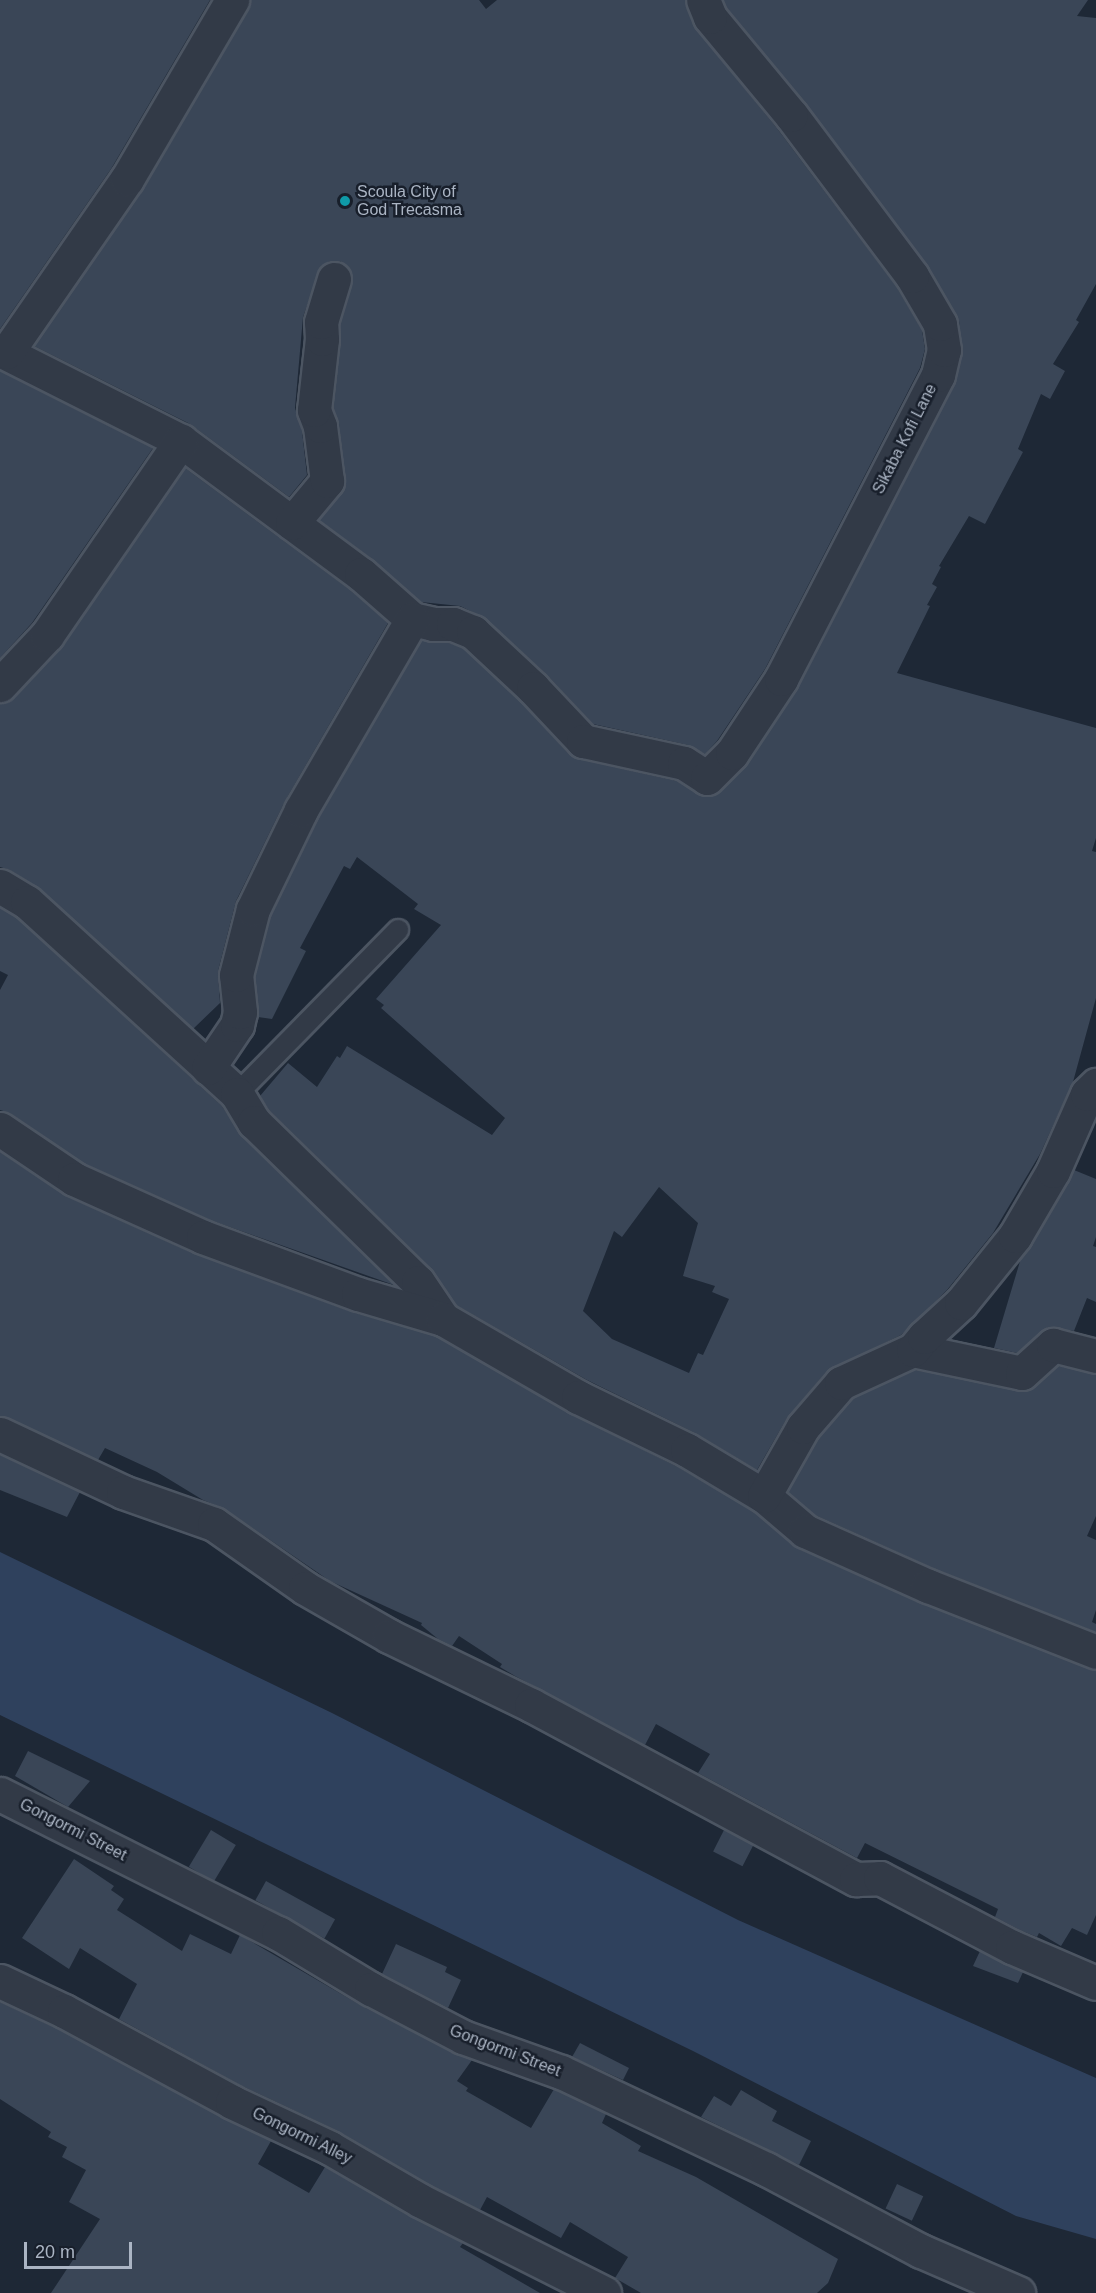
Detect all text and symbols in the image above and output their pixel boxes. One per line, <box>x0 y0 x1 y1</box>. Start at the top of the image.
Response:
place label: Scoula City of God Trecasma <box>357 182 462 220</box>
marker: Scoula City of God Trecasma <box>338 194 352 208</box>
street label: Sikaba Kofi Lane <box>869 381 941 497</box>
street label: Gongormi Street <box>16 1795 130 1865</box>
street label: Gongormi Street <box>447 2021 563 2081</box>
street label: Gongormi Alley <box>249 2103 355 2169</box>
scale bar <box>27 2230 135 2268</box>
text: 20 m <box>35 2242 75 2262</box>

